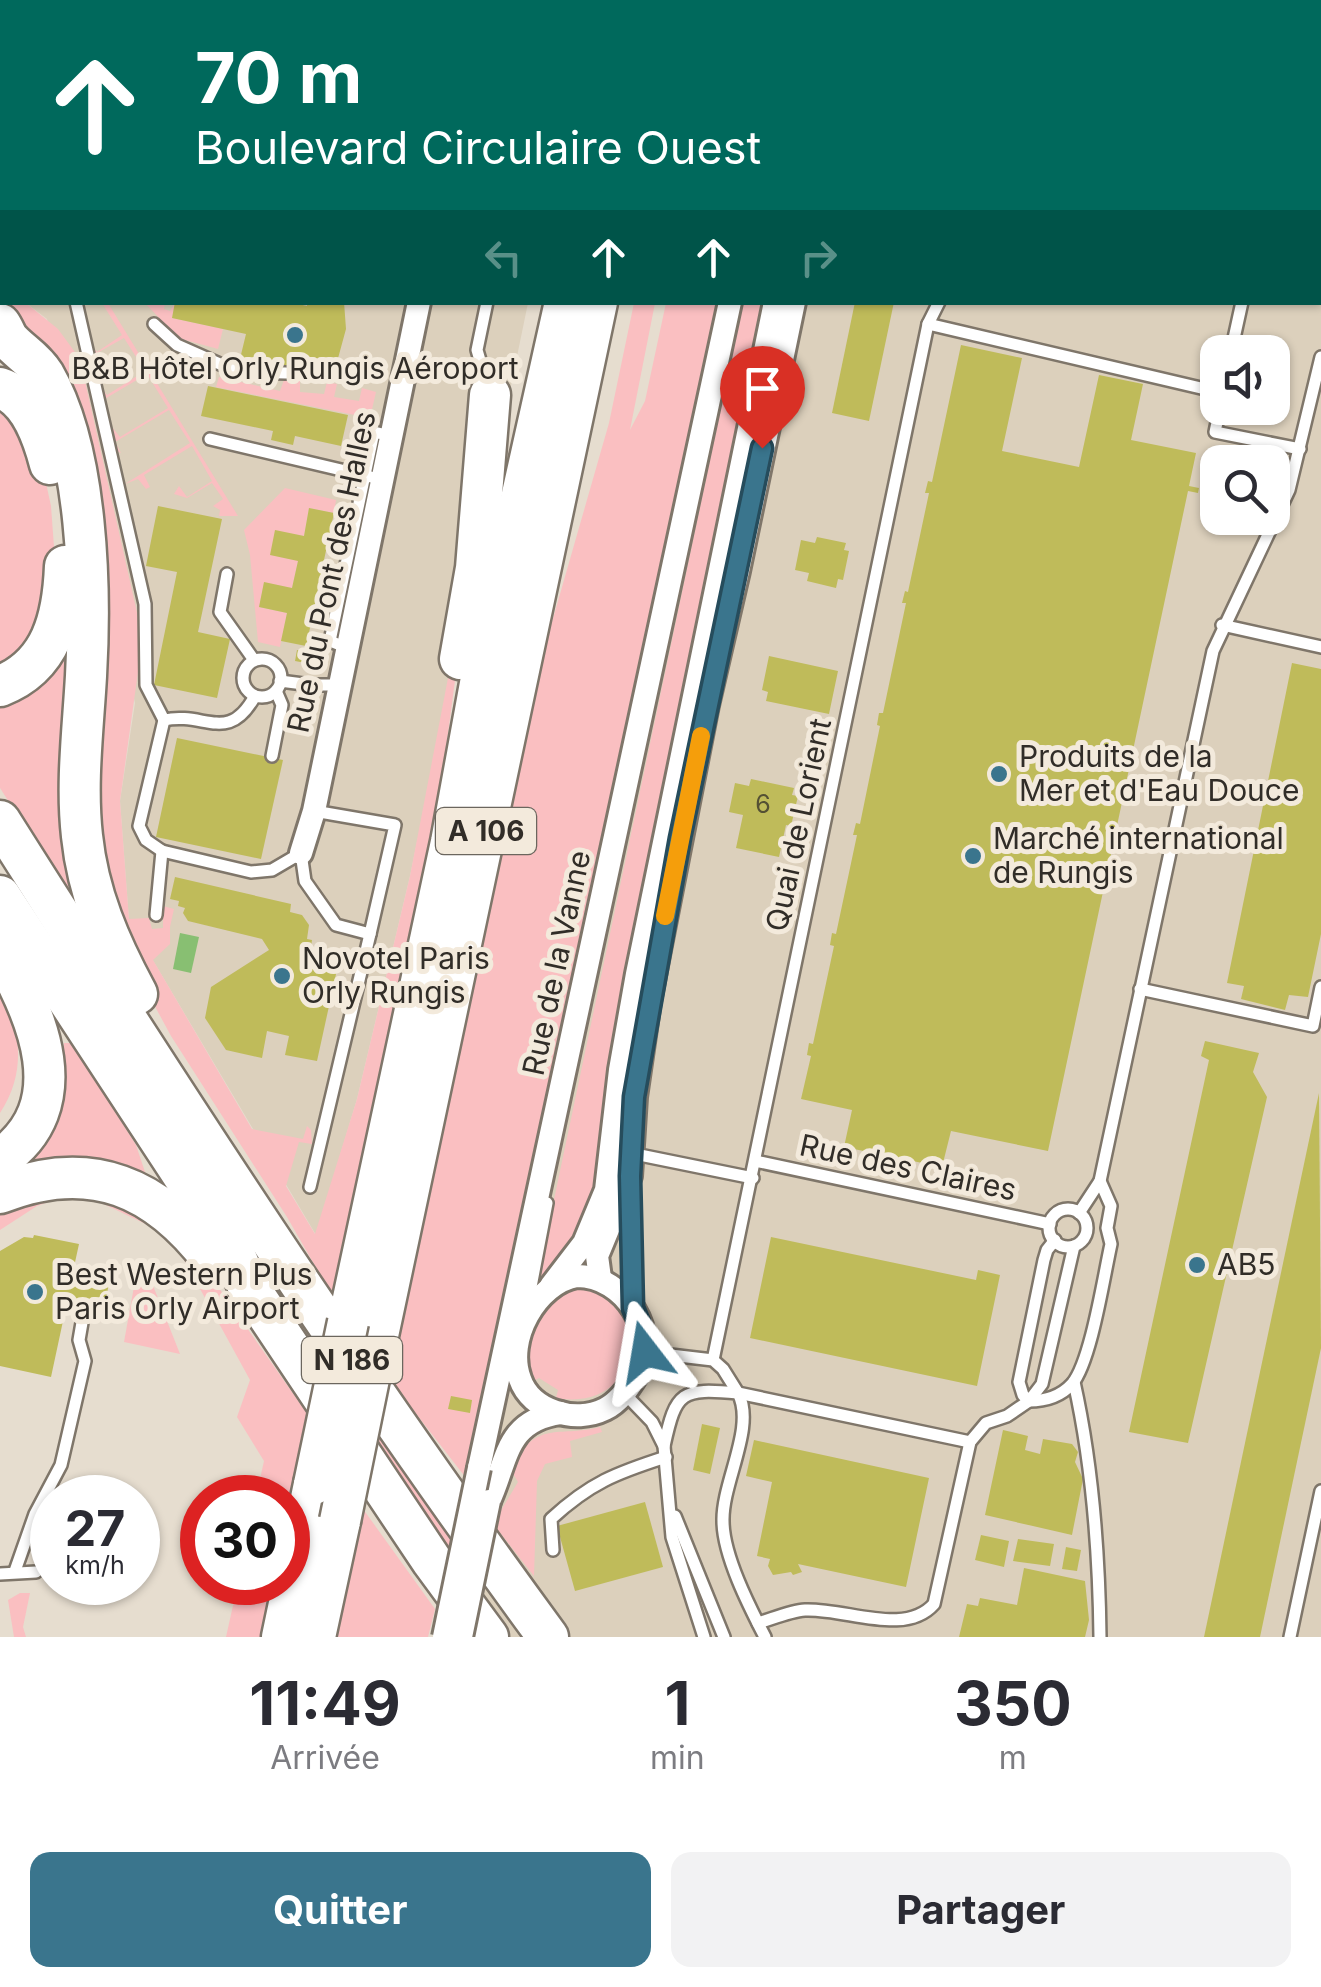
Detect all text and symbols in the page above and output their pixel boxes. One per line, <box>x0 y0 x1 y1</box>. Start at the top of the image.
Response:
text: 70 m <box>195 35 362 120</box>
icon: ahead <box>30 40 160 170</box>
text: Boulevard Circulaire Ouest <box>195 120 761 175</box>
icon: left <box>476 230 531 285</box>
icon: ahead <box>581 230 636 285</box>
icon: ahead <box>686 230 741 285</box>
icon: right <box>791 230 846 285</box>
marker: B&B Hôtel Orly Rungis Aéroport <box>284 324 306 346</box>
map controls <box>1200 335 1290 535</box>
button: sound <box>1200 335 1290 425</box>
pin <box>720 346 805 449</box>
place label: B&B Hôtel Orly Rungis Aéroport <box>71 350 519 386</box>
icon: arrive <box>735 361 790 416</box>
street label: Rue du Pont des Halles <box>279 408 383 736</box>
button: search <box>1200 445 1290 535</box>
street label: Quai de Lorient <box>758 715 838 934</box>
place label: Produits de la Mer et d'Eau Douce <box>1019 738 1300 808</box>
marker: Produits de la Mer et d'Eau Douce <box>988 763 1010 785</box>
house number: 6 <box>755 789 771 819</box>
road number: A 106 <box>436 808 536 854</box>
place label: Marché international de Rungis <box>993 820 1284 890</box>
marker: Marché international de Rungis <box>962 845 984 867</box>
street label: Rue de la Vanne <box>515 847 597 1078</box>
place label: Novotel Paris Orly Rungis <box>302 940 490 1010</box>
marker: Novotel Paris Orly Rungis <box>271 965 293 987</box>
street label: Rue des Claires <box>797 1126 1020 1208</box>
place label: AB5 <box>1217 1246 1276 1282</box>
marker: AB5 <box>1186 1254 1208 1276</box>
place label: Best Western Plus Paris Orly Airport <box>55 1256 313 1326</box>
marker: Best Western Plus Paris Orly Airport <box>24 1281 46 1303</box>
position arrow <box>593 1300 697 1404</box>
road number: N 186 <box>302 1337 402 1383</box>
speed limit sign: 30 <box>180 1475 310 1605</box>
text: 27 <box>65 1498 125 1558</box>
text: km/h <box>65 1550 125 1580</box>
text: 11:49 <box>249 1667 401 1739</box>
text: 1 <box>664 1667 690 1739</box>
text: 350 <box>954 1667 1072 1739</box>
text: Arrivée <box>270 1738 380 1777</box>
text: min <box>650 1738 705 1777</box>
text: m <box>999 1738 1027 1777</box>
button: Quitter <box>30 1852 651 1967</box>
button: Partager <box>671 1852 1291 1967</box>

